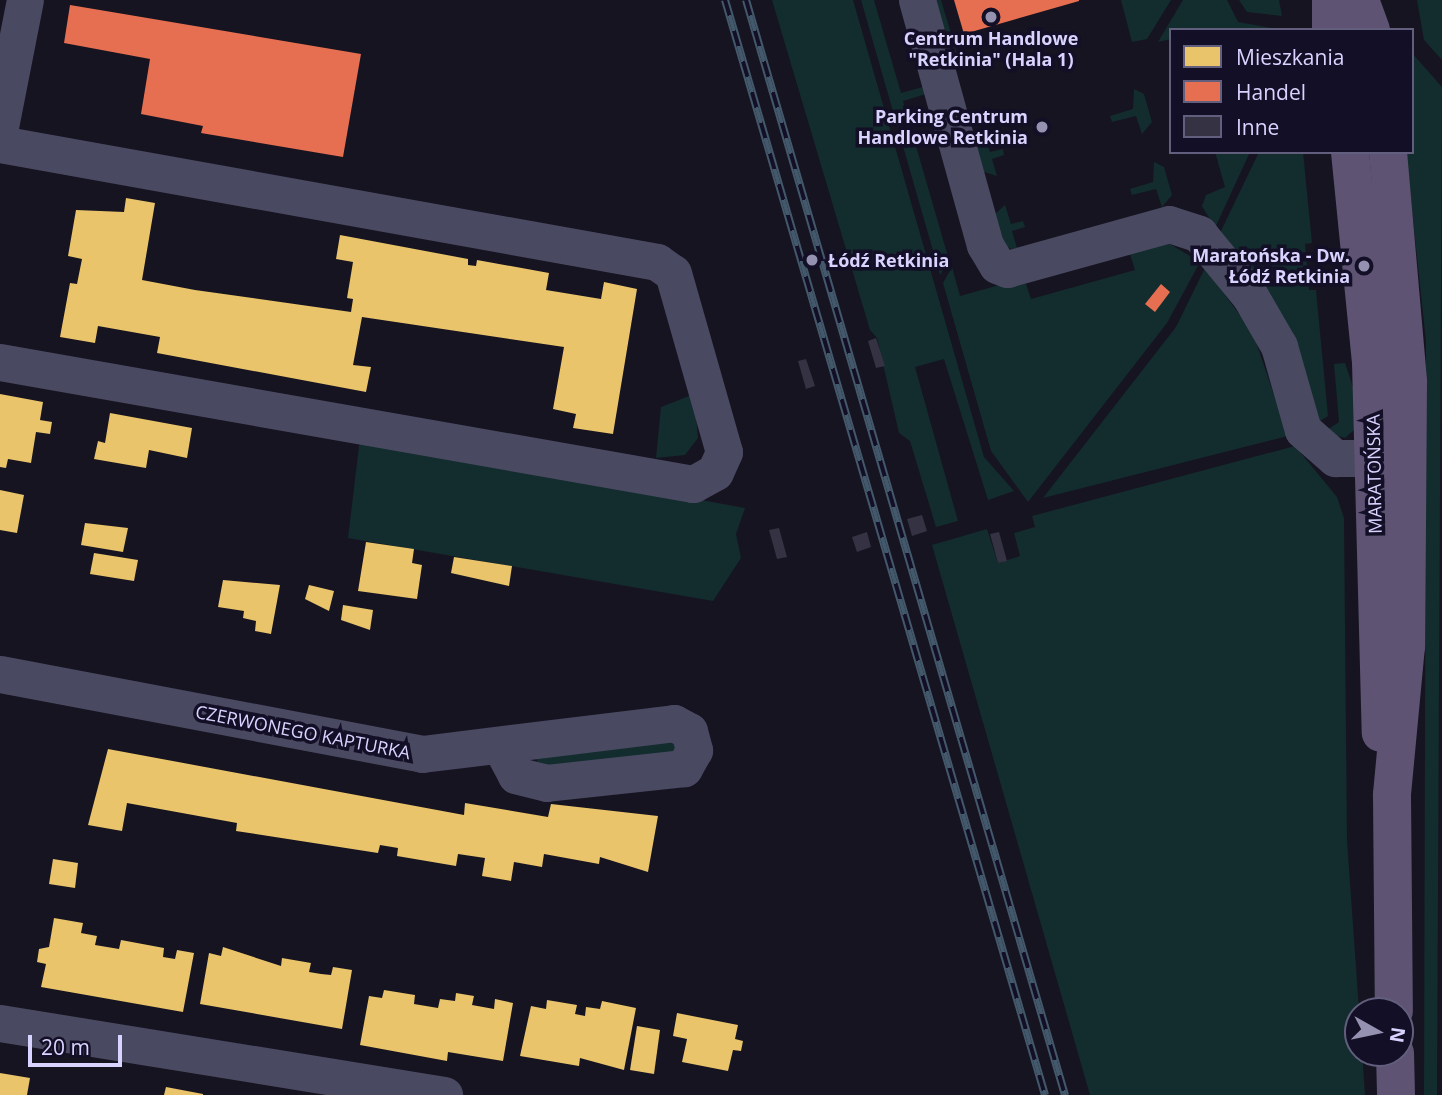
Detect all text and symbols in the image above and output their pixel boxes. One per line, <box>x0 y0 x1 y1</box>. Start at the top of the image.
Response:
marker: Centrum Handlowe "Retkinia" (Hala 1) <box>983 9 999 25</box>
place label: Centrum Handlowe "Retkinia" (Hala 1) <box>904 28 1078 70</box>
legend <box>1169 28 1414 154</box>
text: Mieszkania <box>1236 43 1344 71</box>
text: Handel <box>1236 78 1306 106</box>
place label: Parking Centrum Handlowe Retkinia <box>858 106 1028 148</box>
text: Inne <box>1236 113 1279 141</box>
marker: Parking Centrum Handlowe Retkinia <box>1034 119 1050 135</box>
place label: Maratońska - Dw. Łódź Retkinia <box>1192 245 1350 288</box>
place label: Łódź Retkinia <box>828 249 949 271</box>
marker: Łódź Retkinia <box>802 250 822 270</box>
marker: Maratońska - Dw. Łódź Retkinia <box>1356 258 1372 274</box>
street label: MARATOŃSKA <box>1362 414 1386 534</box>
street label: CZERWONEGO KAPTURKA <box>194 701 412 763</box>
north arrow <box>1344 997 1414 1067</box>
scale bar <box>32 1021 126 1066</box>
text: N <box>1384 1025 1412 1045</box>
text: 20 m <box>41 1033 90 1061</box>

